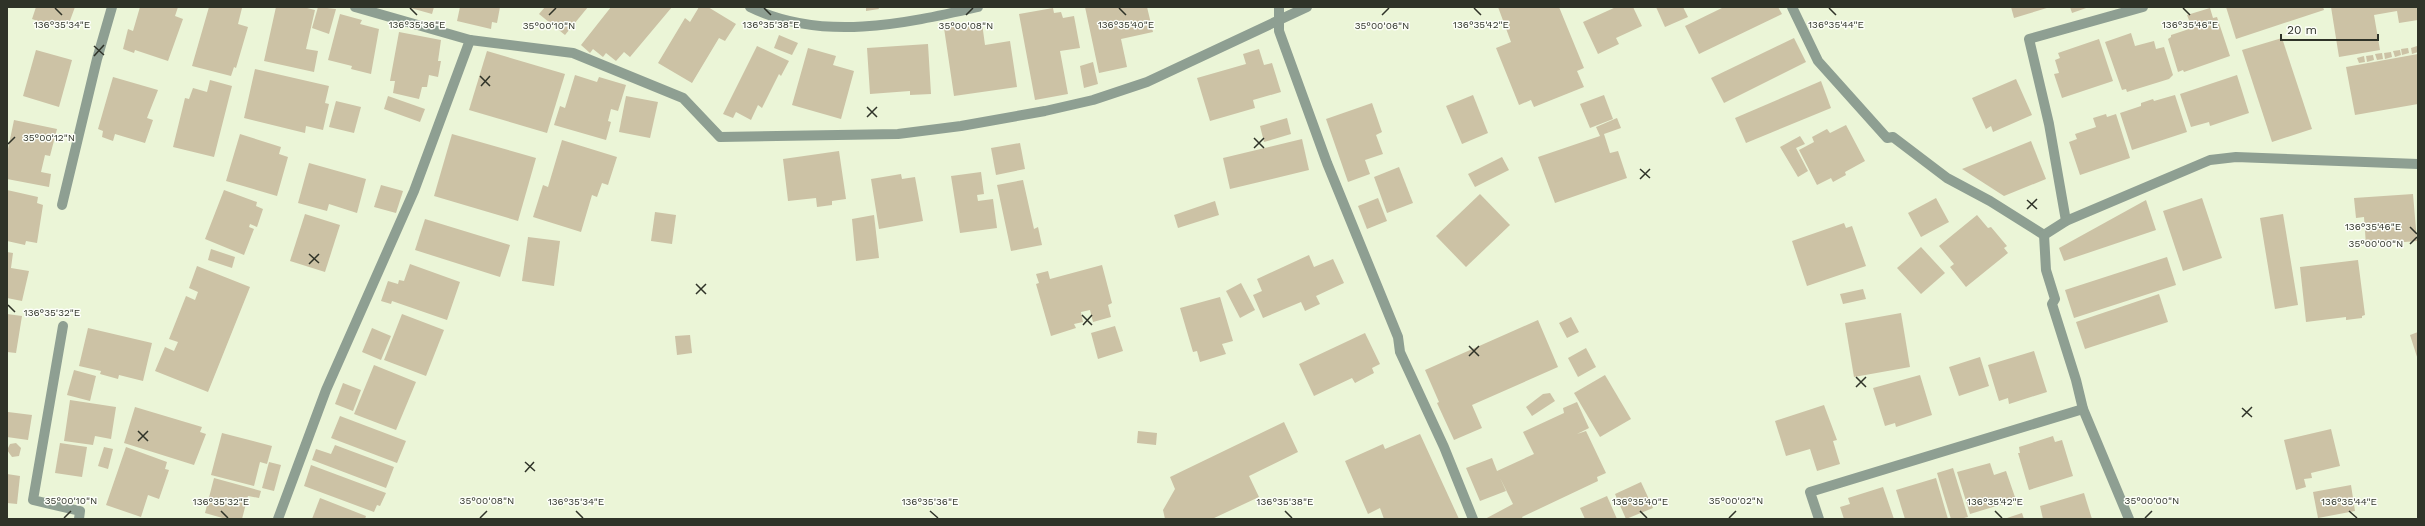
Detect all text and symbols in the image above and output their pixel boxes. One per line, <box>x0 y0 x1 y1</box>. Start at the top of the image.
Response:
scale bar <box>2281 16 2378 42</box>
text: 136°35'34"E <box>34 19 90 30</box>
text: 136°35'36"E <box>389 19 445 30</box>
text: 136°35'38"E <box>743 19 799 30</box>
text: 136°35'40"E <box>1098 19 1154 30</box>
text: 136°35'42"E <box>1453 19 1509 30</box>
text: 136°35'44"E <box>1808 19 1864 30</box>
text: 136°35'46"E <box>2162 19 2218 30</box>
text: 35°00'10"N <box>523 20 575 31</box>
text: 35°00'08"N <box>939 20 993 31</box>
text: 35°00'06"N <box>1355 20 1409 31</box>
text: 20 m <box>2287 23 2317 37</box>
text: 35°00'12"N <box>23 132 75 143</box>
text: 136°35'46"E <box>2345 221 2401 232</box>
text: 35°00'00"N <box>2349 238 2403 249</box>
text: 136°35'32"E <box>24 307 80 318</box>
text: 35°00'10"N <box>45 495 97 506</box>
text: 35°00'08"N <box>460 495 514 506</box>
text: 35°00'02"N <box>1709 495 1763 506</box>
text: 35°00'00"N <box>2125 495 2179 506</box>
text: 136°35'32"E <box>193 496 249 507</box>
text: 136°35'34"E <box>548 496 604 507</box>
text: 136°35'36"E <box>902 496 958 507</box>
text: 136°35'38"E <box>1257 496 1313 507</box>
text: 136°35'40"E <box>1612 496 1668 507</box>
text: 136°35'42"E <box>1967 496 2023 507</box>
text: 136°35'44"E <box>2321 496 2377 507</box>

